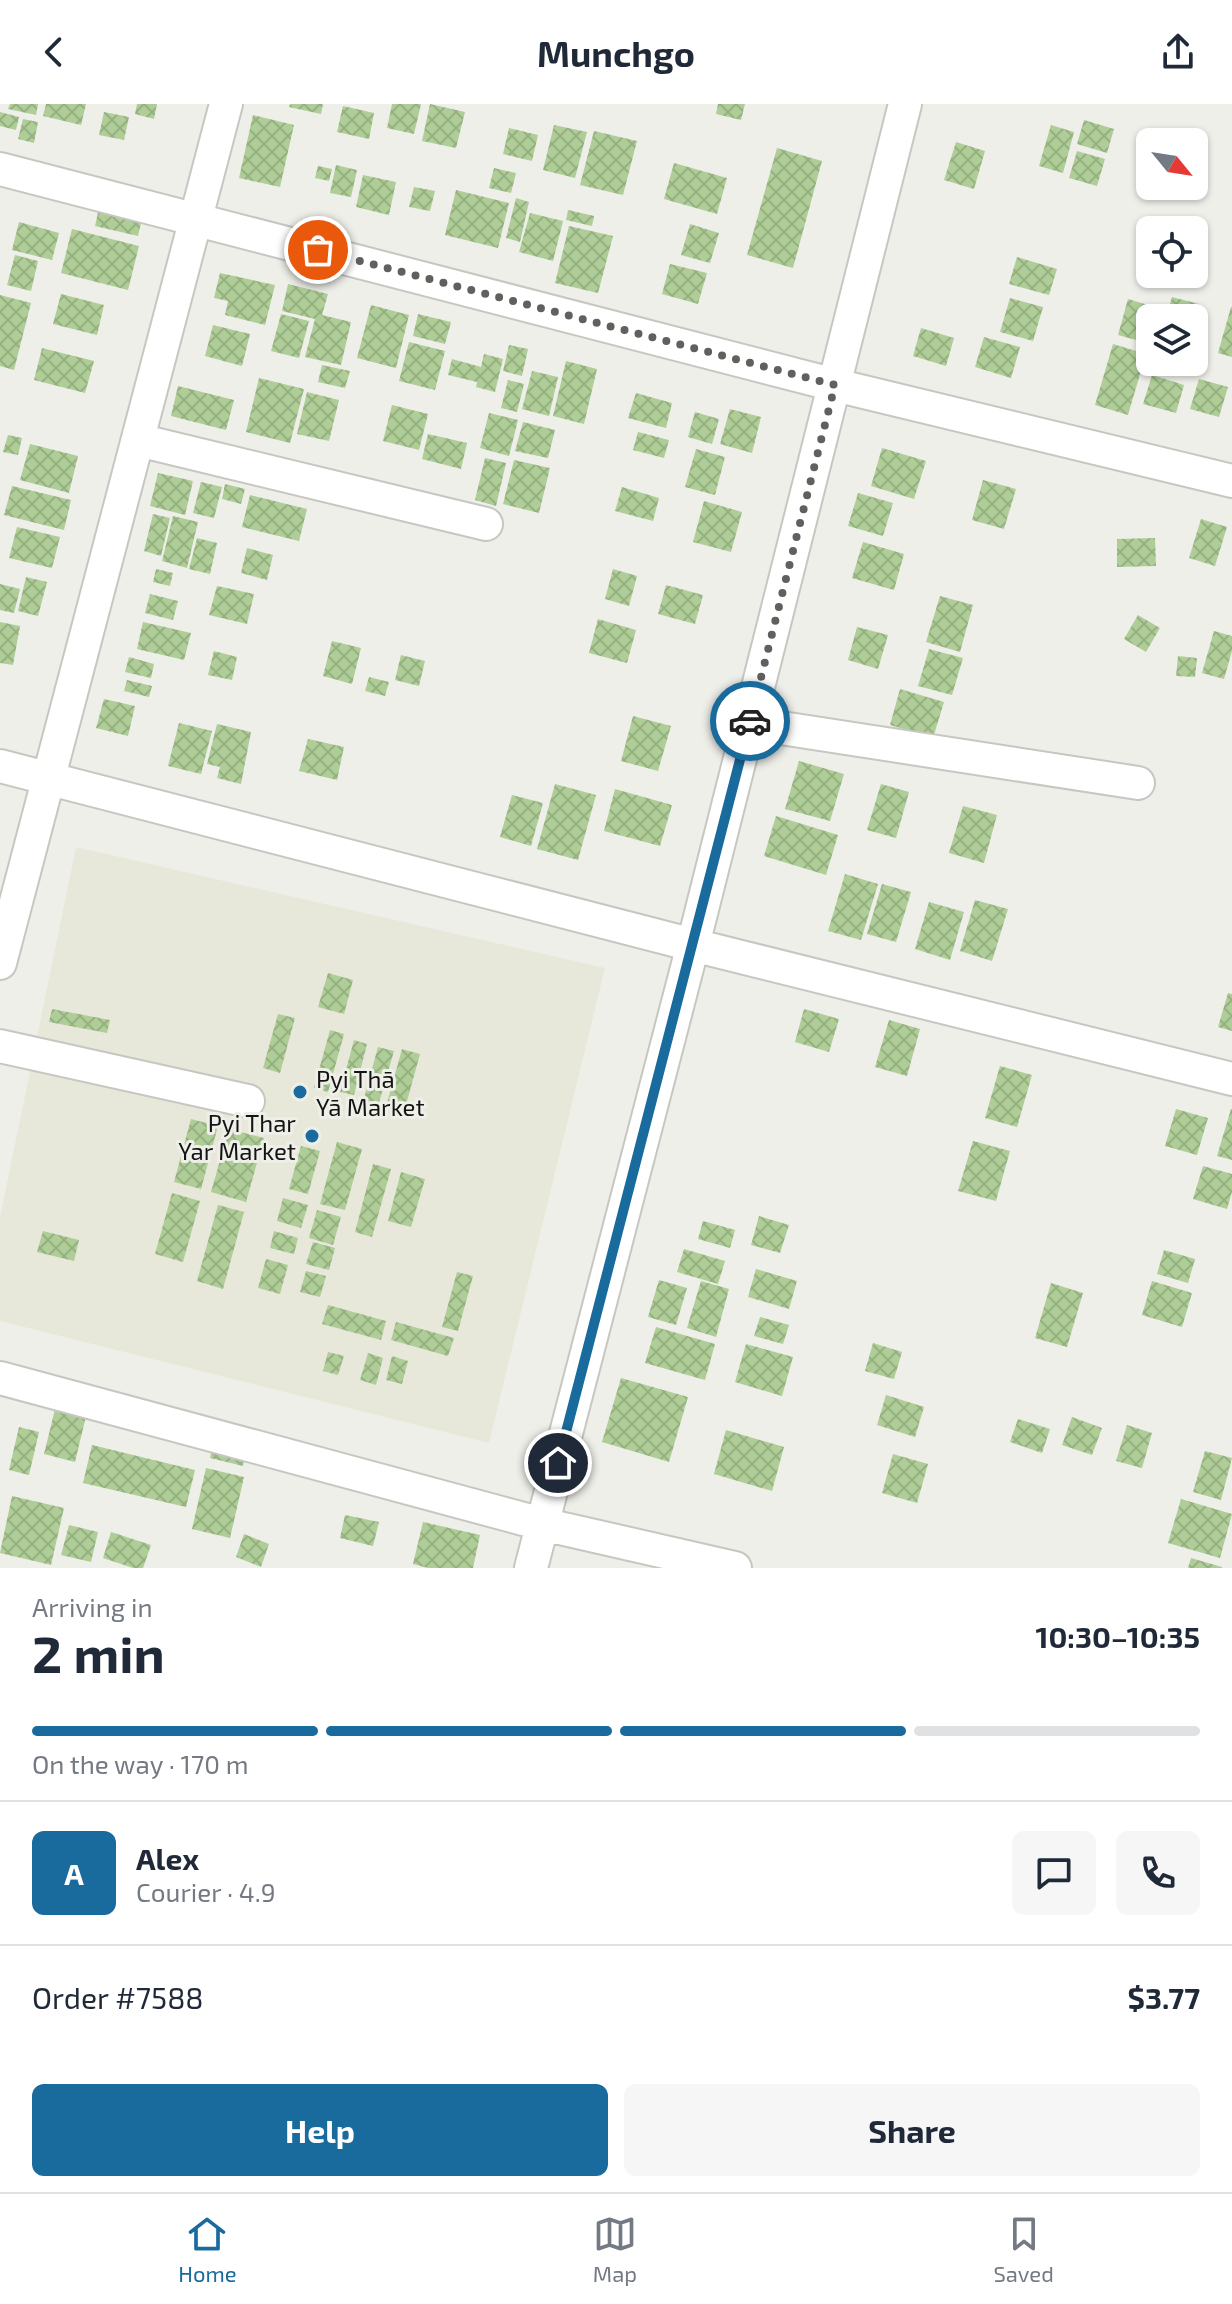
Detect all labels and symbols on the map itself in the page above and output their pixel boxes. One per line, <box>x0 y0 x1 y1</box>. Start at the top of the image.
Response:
north arrow <box>1136 128 1208 200</box>
pin <box>284 216 352 284</box>
courier <box>710 681 790 761</box>
place label: Pyi Thā Yā Market <box>316 1064 425 1121</box>
marker: Pyi Thā Yā Market <box>291 1083 309 1101</box>
place label: Pyi Thar Yar Market <box>178 1108 296 1165</box>
marker: Pyi Thar Yar Market <box>303 1127 321 1145</box>
pin <box>524 1429 592 1497</box>

